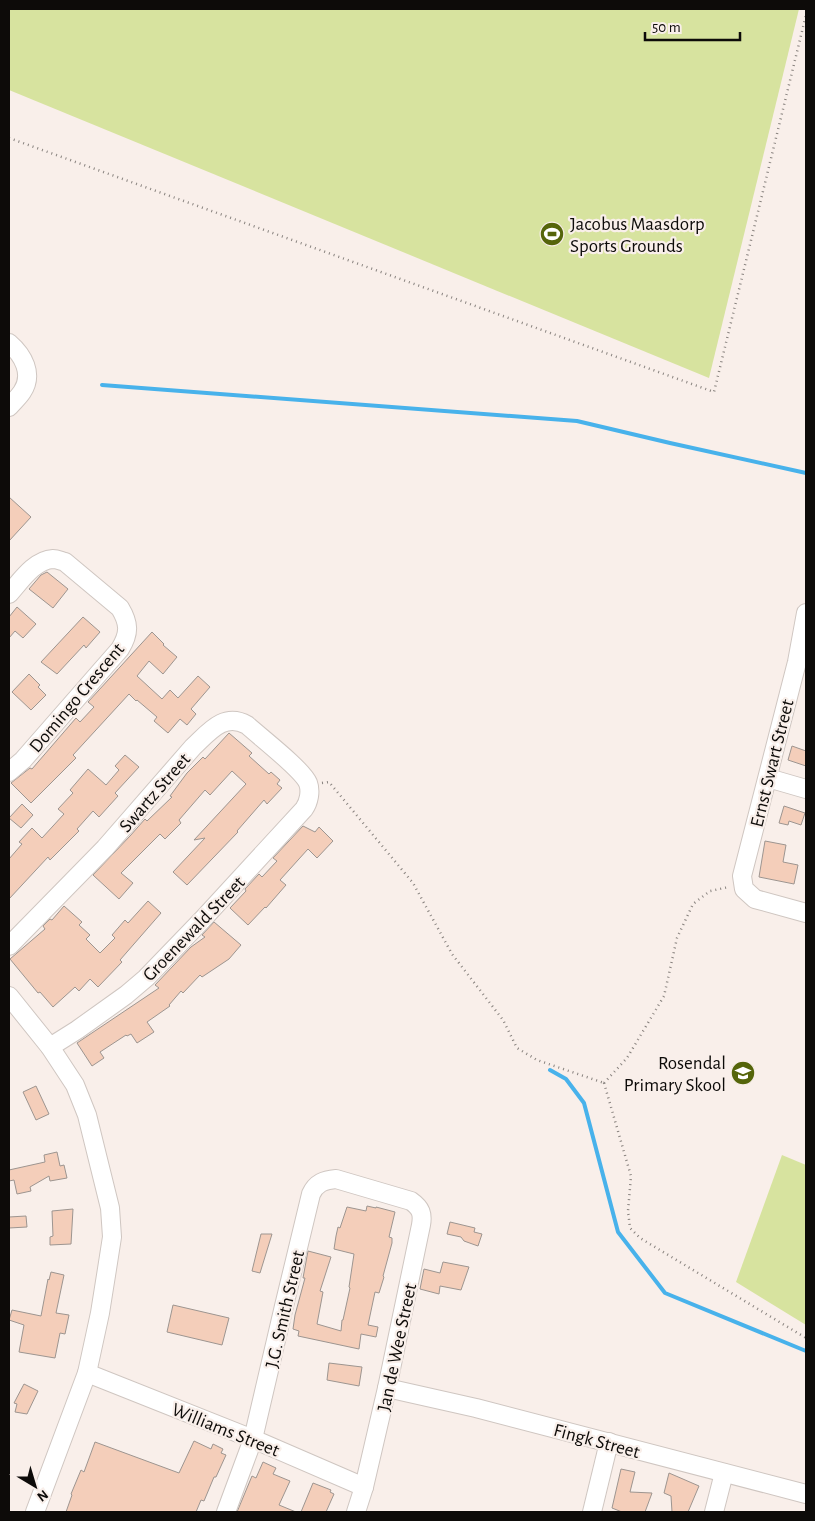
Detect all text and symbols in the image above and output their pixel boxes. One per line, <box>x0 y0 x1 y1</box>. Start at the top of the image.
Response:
scale bar <box>645 10 740 42</box>
text: 50 m <box>652 20 681 35</box>
place label: Jacobus Maasdorp Sports Grounds <box>570 215 705 256</box>
sports icon: Jacobus Maasdorp Sports Grounds <box>539 221 565 247</box>
street label: Domingo Crescent <box>26 640 128 756</box>
street label: Ernst Swart Street <box>747 698 798 829</box>
street label: Swartz Street <box>116 750 194 836</box>
street label: Groenewald Street <box>139 873 249 985</box>
place label: Rosendal Primary Skool <box>624 1054 726 1095</box>
school or university icon: Rosendal Primary Skool <box>730 1060 756 1086</box>
street label: J.G. Smith Street <box>263 1249 308 1370</box>
street label: Jan de Wee Street <box>375 1282 420 1413</box>
street label: Williams Street <box>169 1400 282 1461</box>
street label: Fingk Street <box>551 1421 642 1462</box>
north arrow <box>10 1461 60 1511</box>
text: N <box>34 1487 51 1504</box>

